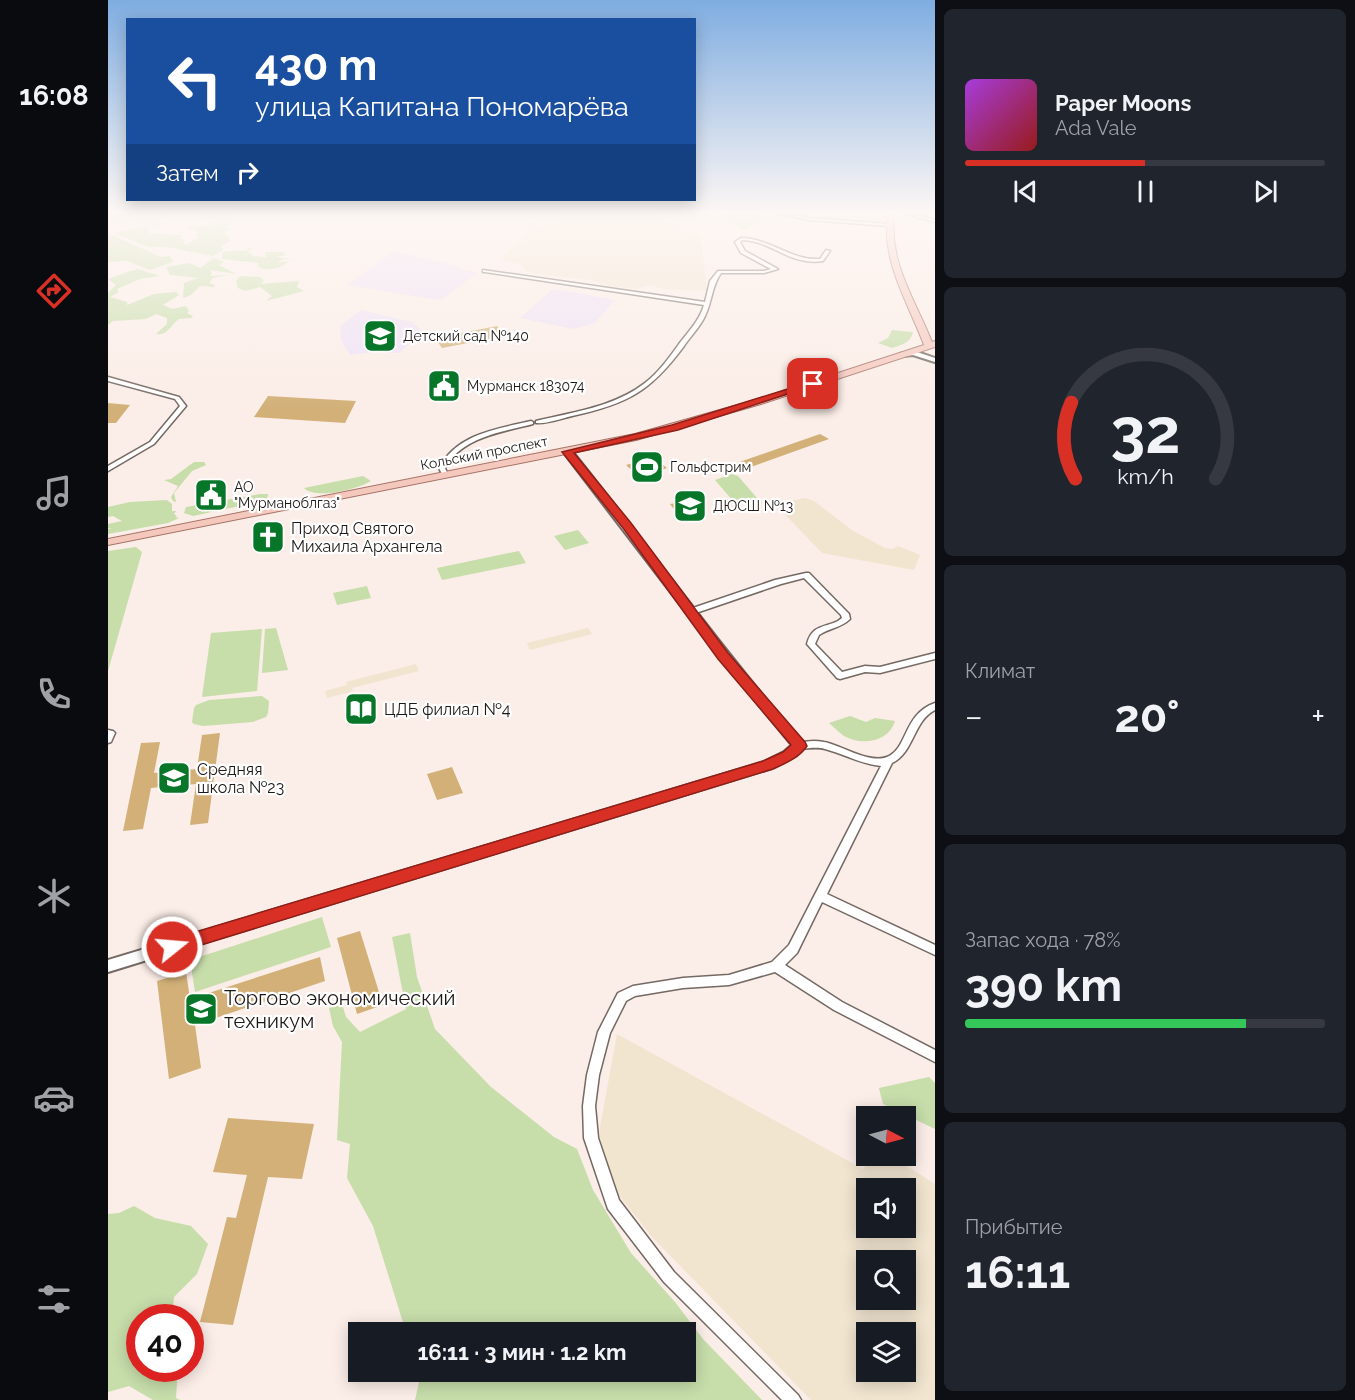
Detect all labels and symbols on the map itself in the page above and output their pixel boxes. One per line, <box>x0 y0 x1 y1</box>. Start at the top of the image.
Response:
school or university icon: Детский сад №140 <box>362 318 398 354</box>
place label: Детский сад №140 <box>403 328 529 344</box>
pin <box>787 358 838 409</box>
public building icon: Мурманск 183074 <box>426 368 462 404</box>
place label: Мурманск 183074 <box>467 378 585 394</box>
street label: Кольский проспект <box>419 433 549 473</box>
sports icon: Гольфстрим <box>629 449 665 485</box>
place label: Гольфстрим <box>670 459 751 475</box>
public building icon: AO "Мурманоблгаз" <box>193 477 229 513</box>
place label: AO "Мурманоблгаз" <box>234 479 340 511</box>
school or university icon: ДЮСШ №13 <box>672 488 708 524</box>
place label: ДЮСШ №13 <box>713 498 793 514</box>
church icon: Приход Святого Михаила Архангела <box>250 519 286 555</box>
place label: Приход Святого Михаила Архангела <box>291 519 443 556</box>
library icon: ЦДБ филиал №4 <box>343 691 379 727</box>
place label: ЦДБ филиал №4 <box>384 700 511 719</box>
school or university icon: Средняя школа №23 <box>156 760 192 796</box>
place label: Средняя школа №23 <box>197 760 284 797</box>
position arrow <box>140 915 204 979</box>
place label: Торгово экономический техникум <box>224 986 455 1033</box>
school or university icon: Торгово экономический техникум <box>183 991 219 1027</box>
north arrow <box>856 1106 916 1166</box>
speed limit sign: 40 <box>126 1304 204 1382</box>

